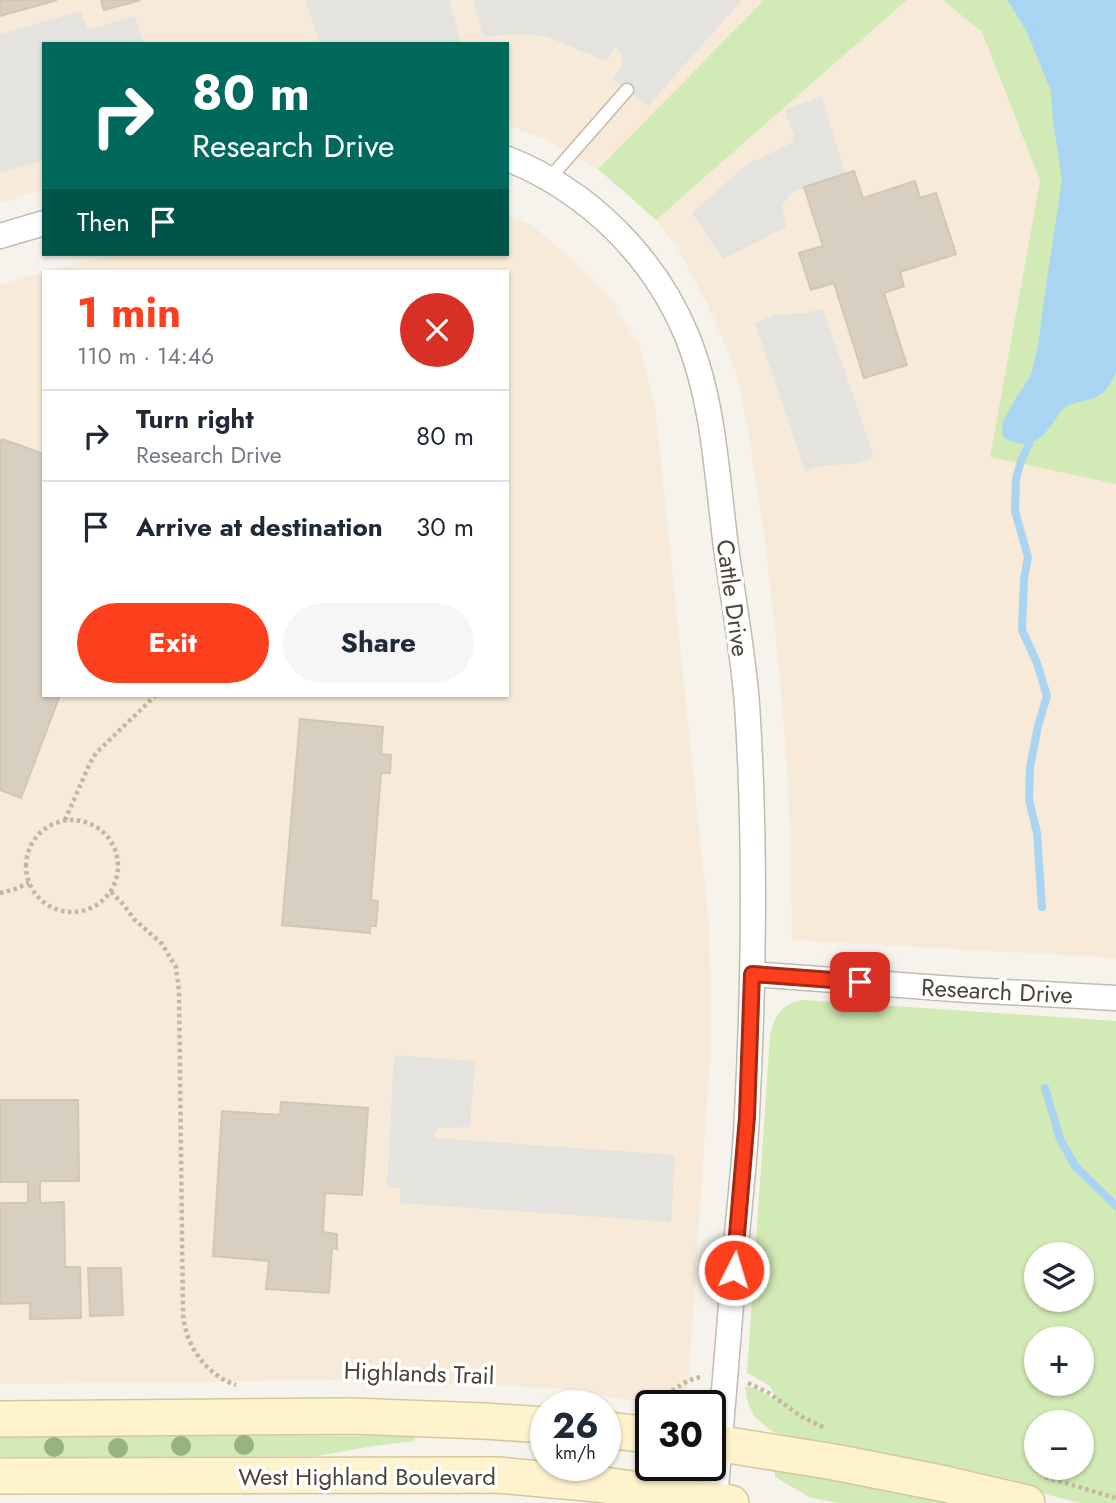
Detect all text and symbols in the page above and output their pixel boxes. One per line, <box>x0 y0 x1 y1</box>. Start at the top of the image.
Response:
text: 80 m <box>192 58 310 128</box>
icon: right <box>77 70 168 161</box>
text: Research Drive <box>192 123 395 169</box>
text: Then <box>77 203 130 241</box>
icon: arrive <box>144 203 182 241</box>
text: 1 min <box>77 282 181 343</box>
button: close <box>400 293 474 367</box>
text: 110 m · 14:46 <box>77 339 214 373</box>
text: Turn right <box>136 400 254 438</box>
icon: right <box>77 417 115 455</box>
text: 80 m <box>416 417 474 455</box>
text: Research Drive <box>136 438 282 472</box>
icon: arrive <box>77 508 115 546</box>
text: Arrive at destination <box>136 508 383 546</box>
text: 30 m <box>416 508 474 546</box>
street label: Cattle Drive <box>707 537 759 659</box>
button: Exit <box>77 603 269 683</box>
button: Share <box>283 603 474 683</box>
pin <box>830 952 890 1012</box>
icon: arrive <box>841 963 879 1001</box>
street label: Research Drive <box>920 970 1074 1012</box>
position arrow <box>697 1233 771 1307</box>
map controls <box>1024 1242 1094 1480</box>
button: layers <box>1024 1242 1094 1312</box>
button: + <box>1024 1326 1094 1396</box>
street label: Highlands Trail <box>343 1353 495 1393</box>
speed limit sign: 30 <box>635 1390 726 1481</box>
text: 26 <box>552 1401 599 1451</box>
button: − <box>1024 1410 1094 1480</box>
text: km/h <box>555 1440 596 1466</box>
street label: West Highland Boulevard <box>238 1459 496 1494</box>

